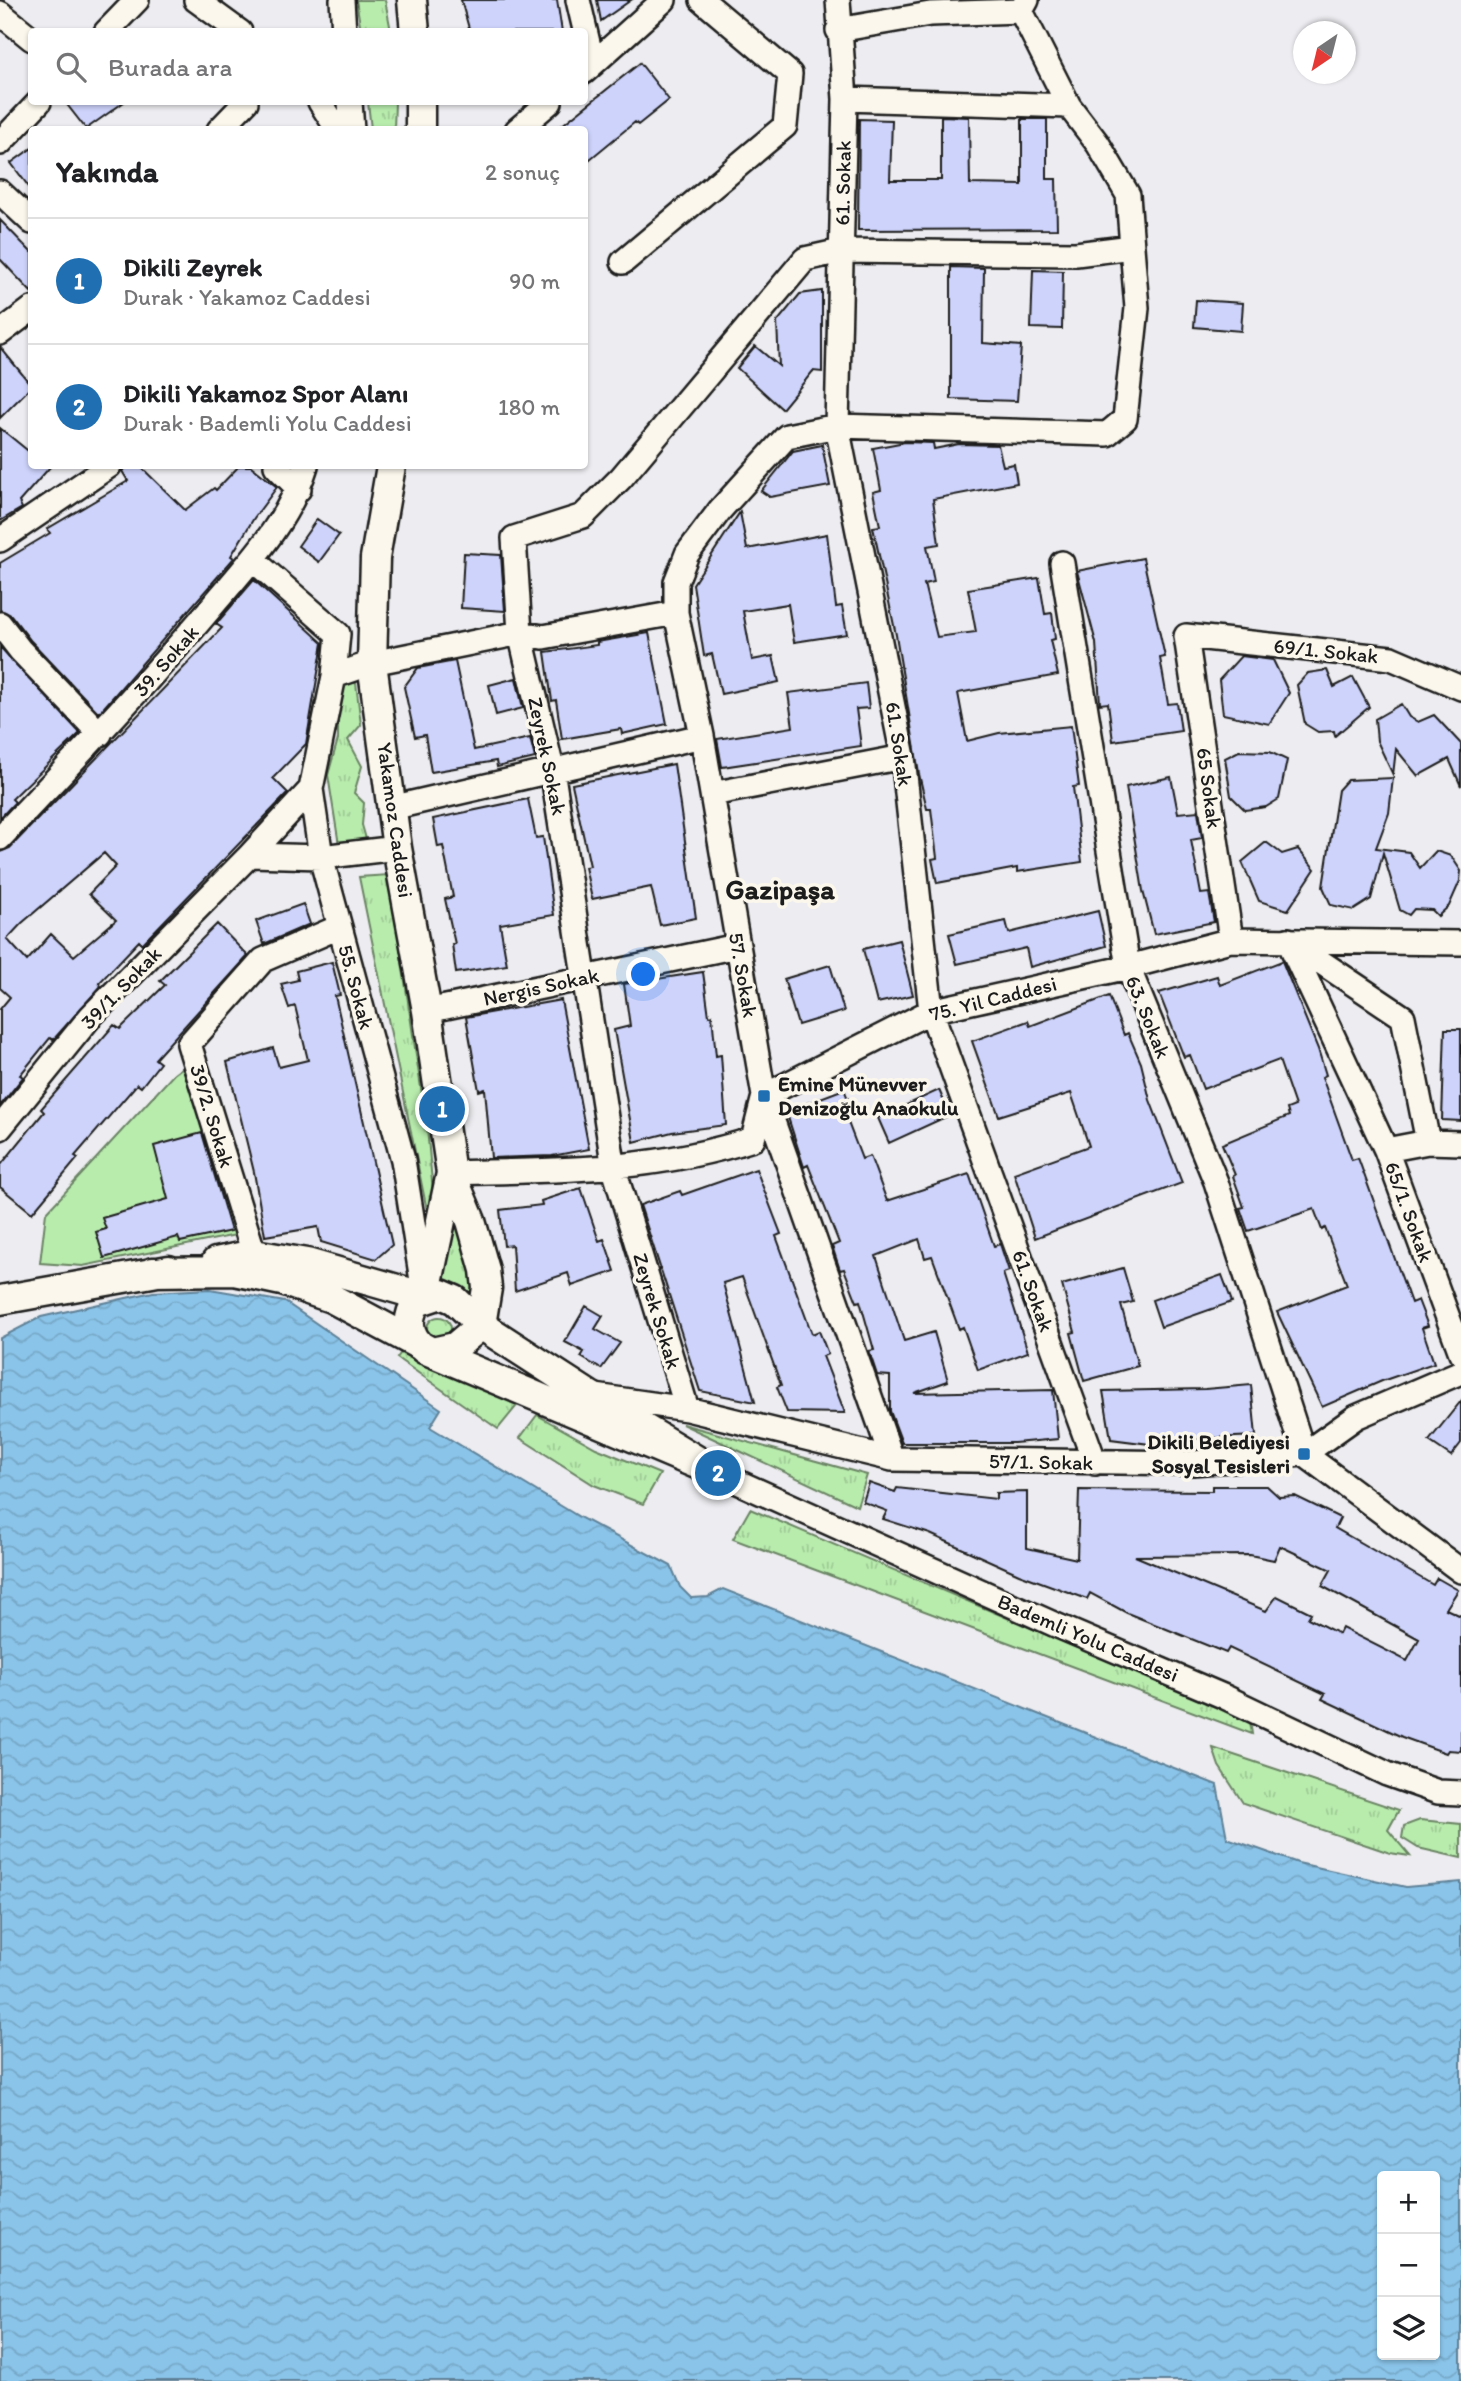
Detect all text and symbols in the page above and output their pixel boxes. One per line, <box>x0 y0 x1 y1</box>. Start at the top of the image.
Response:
north arrow <box>1293 21 1356 84</box>
search box <box>28 28 588 105</box>
icon: search <box>52 48 90 86</box>
text: Burada ara <box>108 51 232 83</box>
street label: 61. Sokak <box>829 140 856 226</box>
text: Yakında <box>56 153 158 190</box>
text: 2 sonuç <box>485 158 560 186</box>
text: Dikili Zeyrek <box>123 251 262 283</box>
text: 1 <box>74 267 84 295</box>
text: 90 m <box>509 267 560 295</box>
text: Durak · Yakamoz Caddesi <box>123 283 371 311</box>
text: Dikili Yakamoz Spor Alanı <box>123 377 408 409</box>
text: 2 <box>73 393 85 421</box>
text: 180 m <box>498 393 560 421</box>
text: Durak · Bademli Yolu Caddesi <box>123 409 412 437</box>
street label: 39. Sokak <box>128 620 204 702</box>
street label: 69/1. Sokak <box>1273 633 1380 668</box>
street label: Zeyrek Sokak <box>523 694 572 818</box>
street label: 61. Sokak <box>880 700 919 788</box>
street label: Yakamoz Caddesi <box>372 741 419 899</box>
street label: 65 Sokak <box>1191 746 1228 830</box>
district label: Gazipaşa <box>725 872 835 906</box>
street label: 57. Sokak <box>724 930 763 1020</box>
street label: 39/1. Sokak <box>75 941 166 1034</box>
street label: 55. Sokak <box>333 942 380 1032</box>
your location <box>626 957 660 991</box>
street label: Nergis Sokak <box>481 962 601 1011</box>
street label: 75. Yil Caddesi <box>926 971 1059 1026</box>
street label: 63. Sokak <box>1121 972 1176 1062</box>
street label: 39/2. Sokak <box>185 1061 240 1171</box>
place label: Emine Münevver Denizoğlu Anaokulu <box>778 1071 959 1121</box>
pin: 1 <box>419 1083 465 1135</box>
marker: Emine Münevver Denizoğlu Anaokulu <box>756 1088 772 1104</box>
street label: 65/1. Sokak <box>1380 1158 1439 1266</box>
street label: 61. Sokak <box>1007 1247 1060 1335</box>
street label: Zeyrek Sokak <box>628 1250 687 1372</box>
place label: Dikili Belediyesi Sosyal Tesisleri <box>1147 1429 1290 1479</box>
marker: Dikili Belediyesi Sosyal Tesisleri <box>1296 1446 1312 1462</box>
pin: 2 <box>695 1447 741 1499</box>
street label: 57/1. Sokak <box>989 1448 1094 1475</box>
street label: Bademli Yolu Caddesi <box>994 1588 1182 1687</box>
map controls <box>1377 2171 1440 2360</box>
button: + <box>1377 2171 1440 2234</box>
button: − <box>1377 2234 1440 2297</box>
button: layers <box>1377 2297 1440 2360</box>

